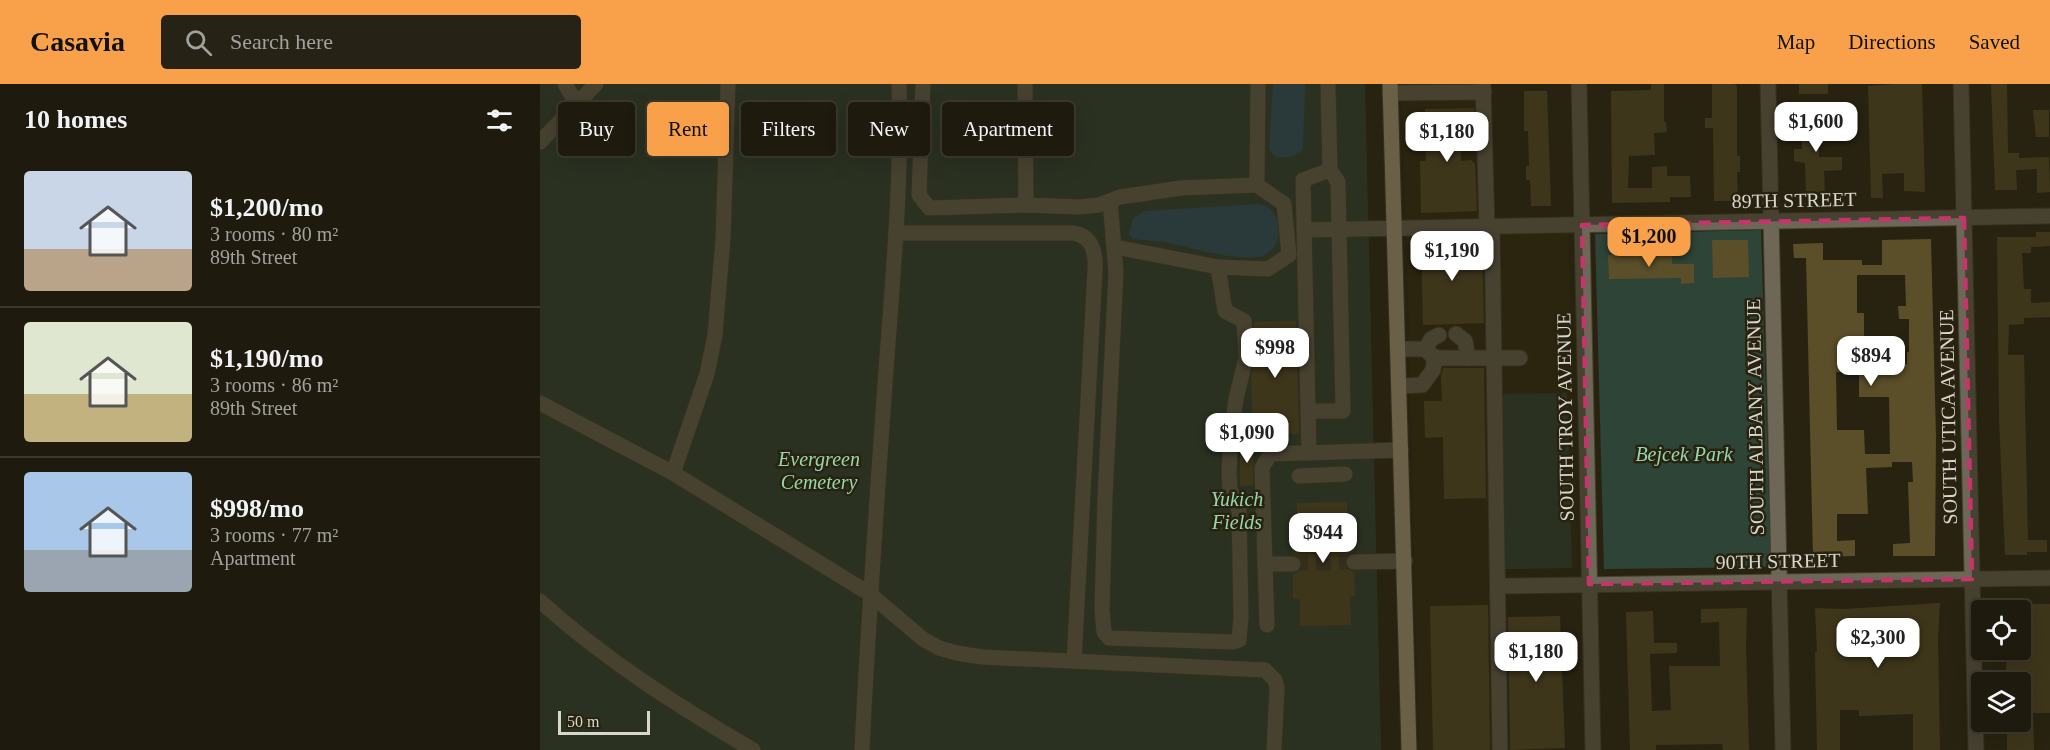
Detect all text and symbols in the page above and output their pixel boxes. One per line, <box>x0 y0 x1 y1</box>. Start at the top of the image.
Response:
search box <box>161 15 581 69</box>
text: Casavia <box>30 26 125 57</box>
icon: search <box>182 26 215 59</box>
text: Search here <box>230 29 333 54</box>
text: Map <box>1777 30 1815 54</box>
text: Directions <box>1848 30 1936 54</box>
text: Saved <box>1969 30 2020 54</box>
chip: Buy <box>558 102 635 156</box>
chip: Rent <box>647 102 729 156</box>
chip: Filters <box>741 102 836 156</box>
chip: New <box>848 102 930 156</box>
chip: Apartment <box>942 102 1074 156</box>
pin: $1,600 <box>1767 102 1865 153</box>
icon: filters <box>483 104 516 137</box>
text: 10 homes <box>24 105 127 134</box>
text: $1,600 <box>1789 110 1844 132</box>
pin: $1,180 <box>1398 112 1496 163</box>
text: $1,180 <box>1420 120 1475 142</box>
street label: 89TH STREET <box>1731 188 1857 212</box>
text: $1,200/mo <box>210 193 323 222</box>
icon: home <box>72 195 144 267</box>
pin: $1,200 <box>1600 217 1698 268</box>
text: 3 rooms · 80 m² <box>210 223 338 245</box>
text: $1,200 <box>1622 225 1677 247</box>
pin: $1,190 <box>1403 231 1501 282</box>
text: $1,190 <box>1425 239 1480 261</box>
text: 89th Street <box>210 246 297 268</box>
street label: SOUTH ALBANY AVENUE <box>1742 298 1768 536</box>
street label: SOUTH UTICA AVENUE <box>1935 309 1961 525</box>
street label: SOUTH TROY AVENUE <box>1552 313 1578 521</box>
pin: $998 <box>1239 328 1311 379</box>
text: $998 <box>1255 336 1295 358</box>
pin: $894 <box>1835 336 1907 387</box>
text: $1,190/mo <box>210 344 323 373</box>
text: $894 <box>1851 344 1891 366</box>
icon: home <box>72 346 144 418</box>
text: 3 rooms · 86 m² <box>210 374 338 396</box>
text: 89th Street <box>210 397 297 419</box>
pin: $1,090 <box>1198 413 1296 464</box>
text: $1,090 <box>1220 421 1275 443</box>
park label: Bejcek Park <box>1635 443 1734 466</box>
park label: Evergreen Cemetery <box>777 448 860 494</box>
park label: Yukich Fields <box>1211 488 1263 533</box>
text: $998/mo <box>210 494 304 523</box>
icon: home <box>72 496 144 568</box>
pin: $944 <box>1287 513 1359 564</box>
text: $944 <box>1303 521 1343 543</box>
text: 3 rooms · 77 m² <box>210 524 338 546</box>
text: Apartment <box>210 547 296 569</box>
street label: 90TH STREET <box>1715 549 1841 573</box>
map controls <box>1971 600 2031 732</box>
button: locate <box>1971 600 2031 660</box>
pin: $2,300 <box>1829 618 1927 669</box>
text: $2,300 <box>1851 626 1906 648</box>
pin: $1,180 <box>1487 632 1585 683</box>
text: $1,180 <box>1509 640 1564 662</box>
button: layers <box>1971 672 2031 732</box>
scale bar <box>558 708 650 736</box>
text: 50 m <box>567 713 599 730</box>

